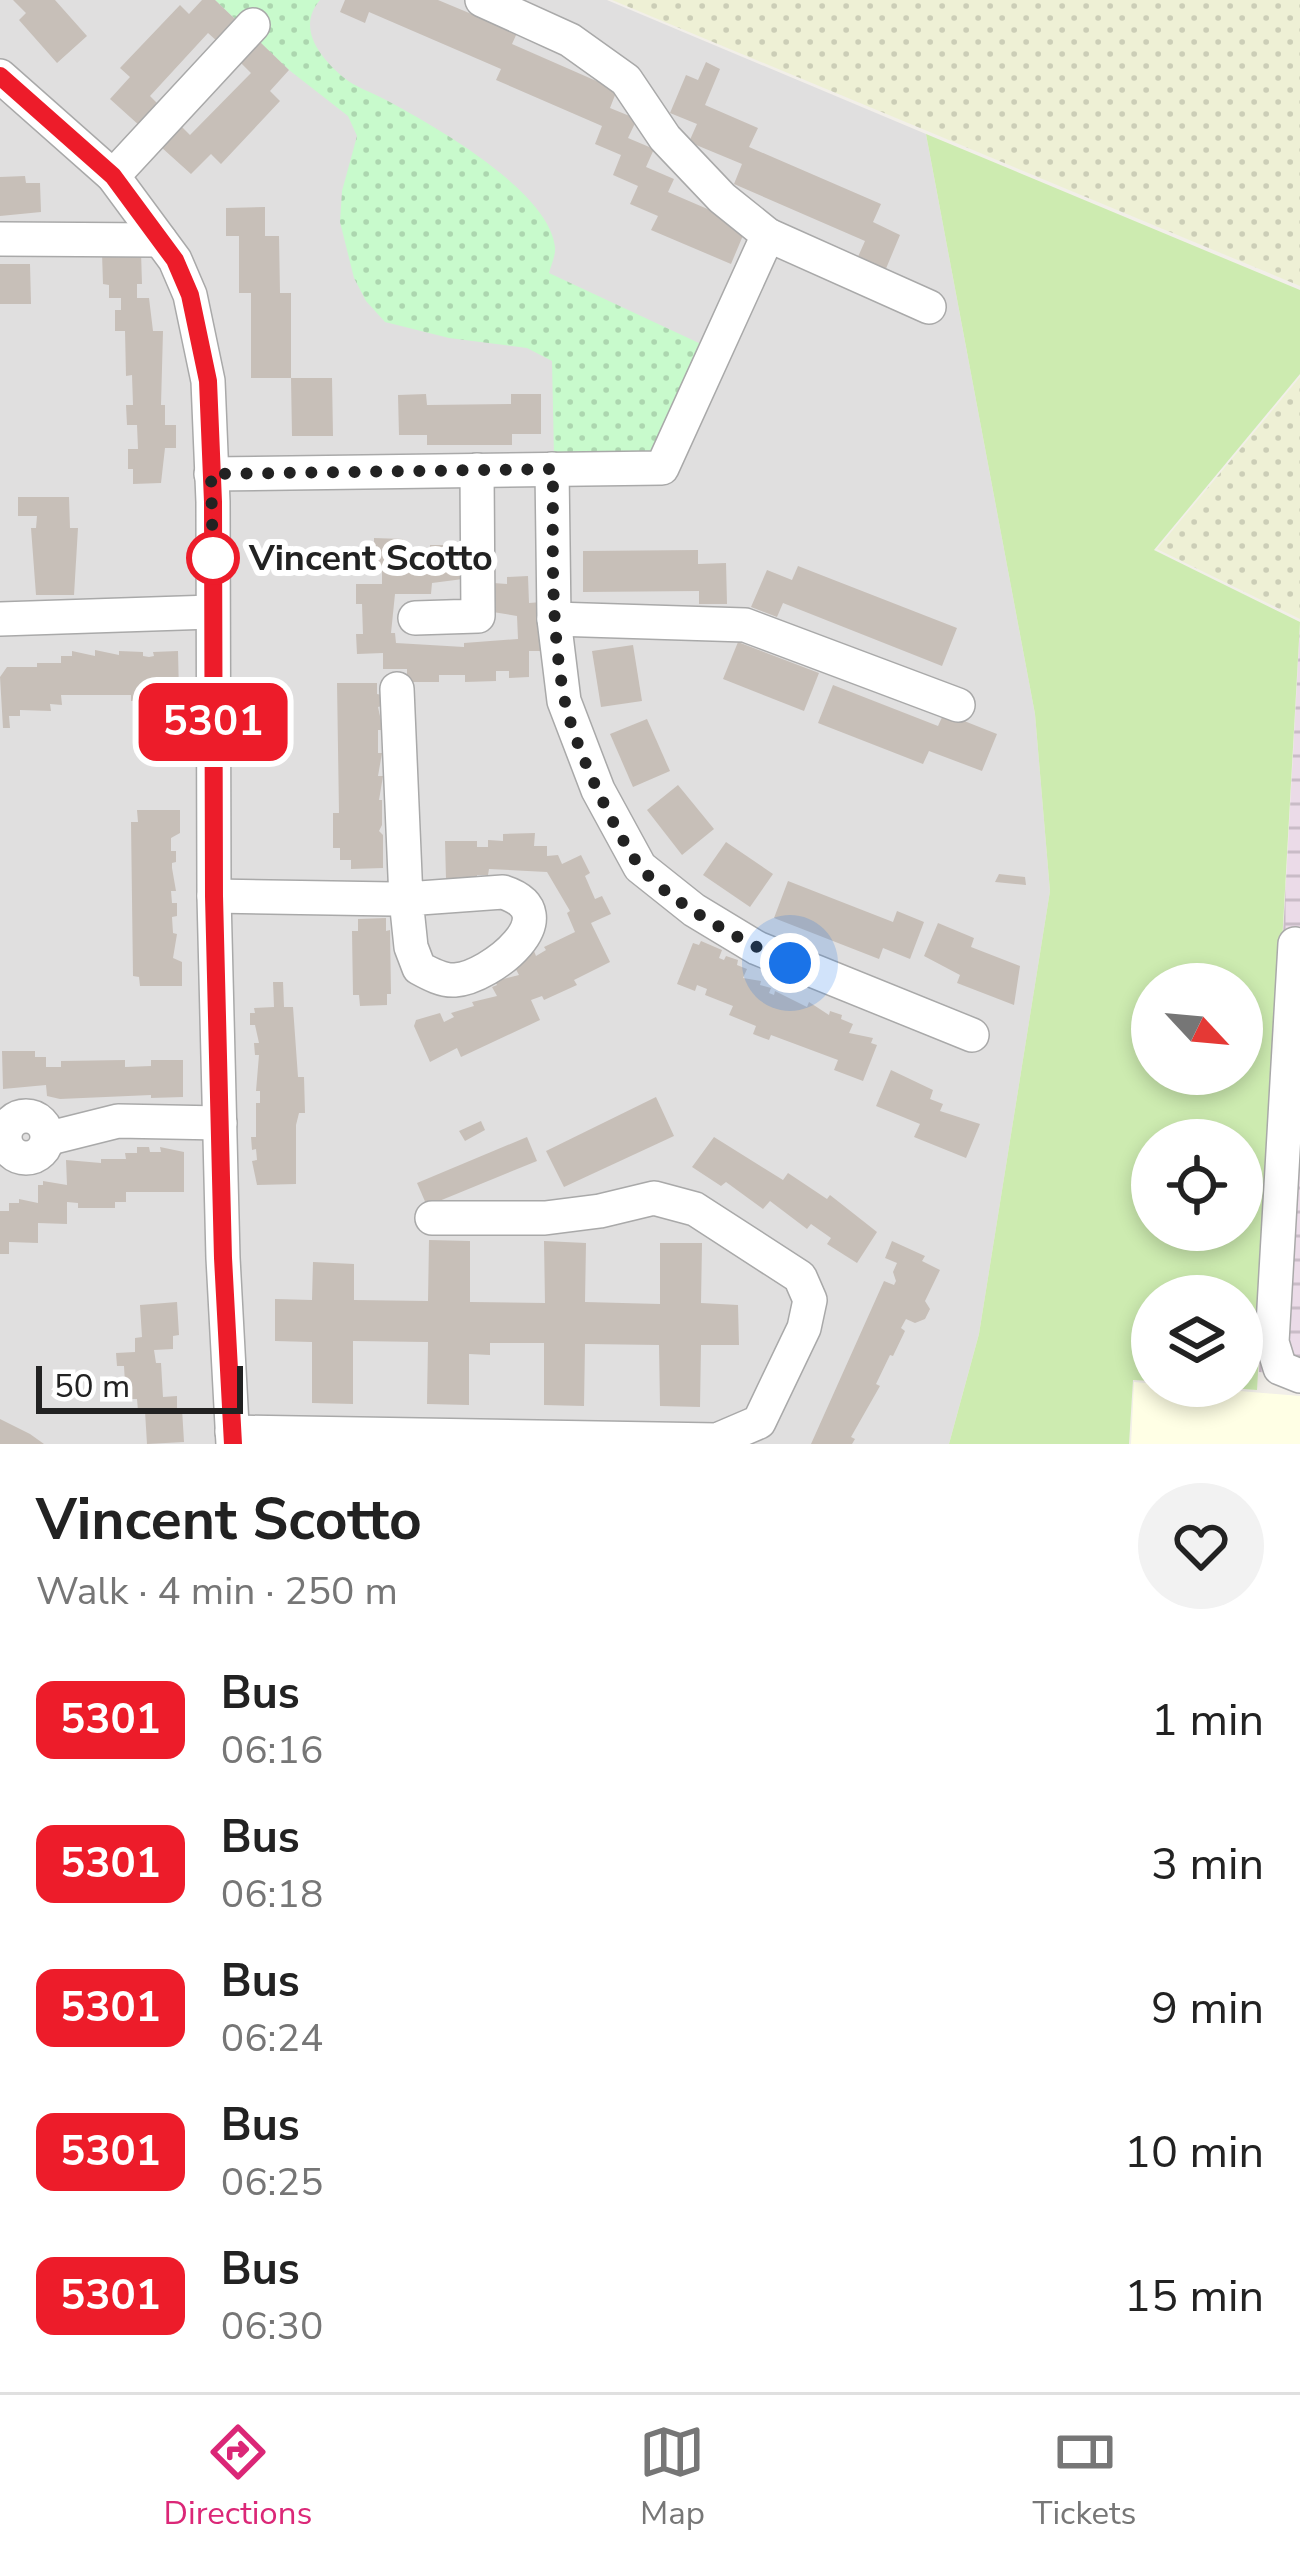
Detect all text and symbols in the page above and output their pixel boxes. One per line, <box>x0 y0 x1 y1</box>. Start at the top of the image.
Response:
marker: Vincent Scotto <box>188 533 238 583</box>
place label: Vincent Scotto <box>248 534 493 583</box>
line badge: 5301 <box>129 683 297 761</box>
text: 5301 <box>163 693 263 750</box>
your location <box>760 933 820 993</box>
north arrow <box>1131 963 1263 1095</box>
map controls <box>1131 963 1263 1407</box>
button: locate <box>1131 1119 1263 1251</box>
button: layers <box>1131 1275 1263 1407</box>
scale bar <box>36 1360 243 1413</box>
text: 50 m <box>54 1364 130 1409</box>
text: Vincent Scotto <box>36 1481 422 1559</box>
button: heart <box>1138 1483 1264 1609</box>
text: Walk · 4 min · 250 m <box>36 1565 398 1618</box>
text: Bus <box>221 1663 300 1724</box>
text: 1 min <box>1151 1690 1264 1751</box>
text: 5301 <box>60 1691 161 1748</box>
text: 06:16 <box>221 1724 323 1777</box>
text: Bus <box>221 1807 300 1868</box>
text: 3 min <box>1151 1834 1264 1895</box>
text: 5301 <box>60 1835 161 1892</box>
text: 06:18 <box>221 1868 323 1921</box>
text: Bus <box>221 1951 300 2012</box>
text: 9 min <box>1151 1978 1264 2039</box>
text: 5301 <box>60 1979 161 2036</box>
text: 06:24 <box>221 2012 323 2065</box>
text: Bus <box>221 2095 300 2156</box>
text: 10 min <box>1124 2122 1264 2183</box>
text: 5301 <box>60 2123 161 2180</box>
text: 06:25 <box>221 2156 323 2209</box>
text: Bus <box>221 2239 300 2300</box>
text: 15 min <box>1124 2266 1264 2327</box>
text: 5301 <box>60 2267 161 2324</box>
text: 06:30 <box>221 2300 323 2353</box>
tab: Directions <box>164 2419 312 2536</box>
tab: Map <box>639 2419 705 2536</box>
tab: Tickets <box>1033 2419 1136 2536</box>

